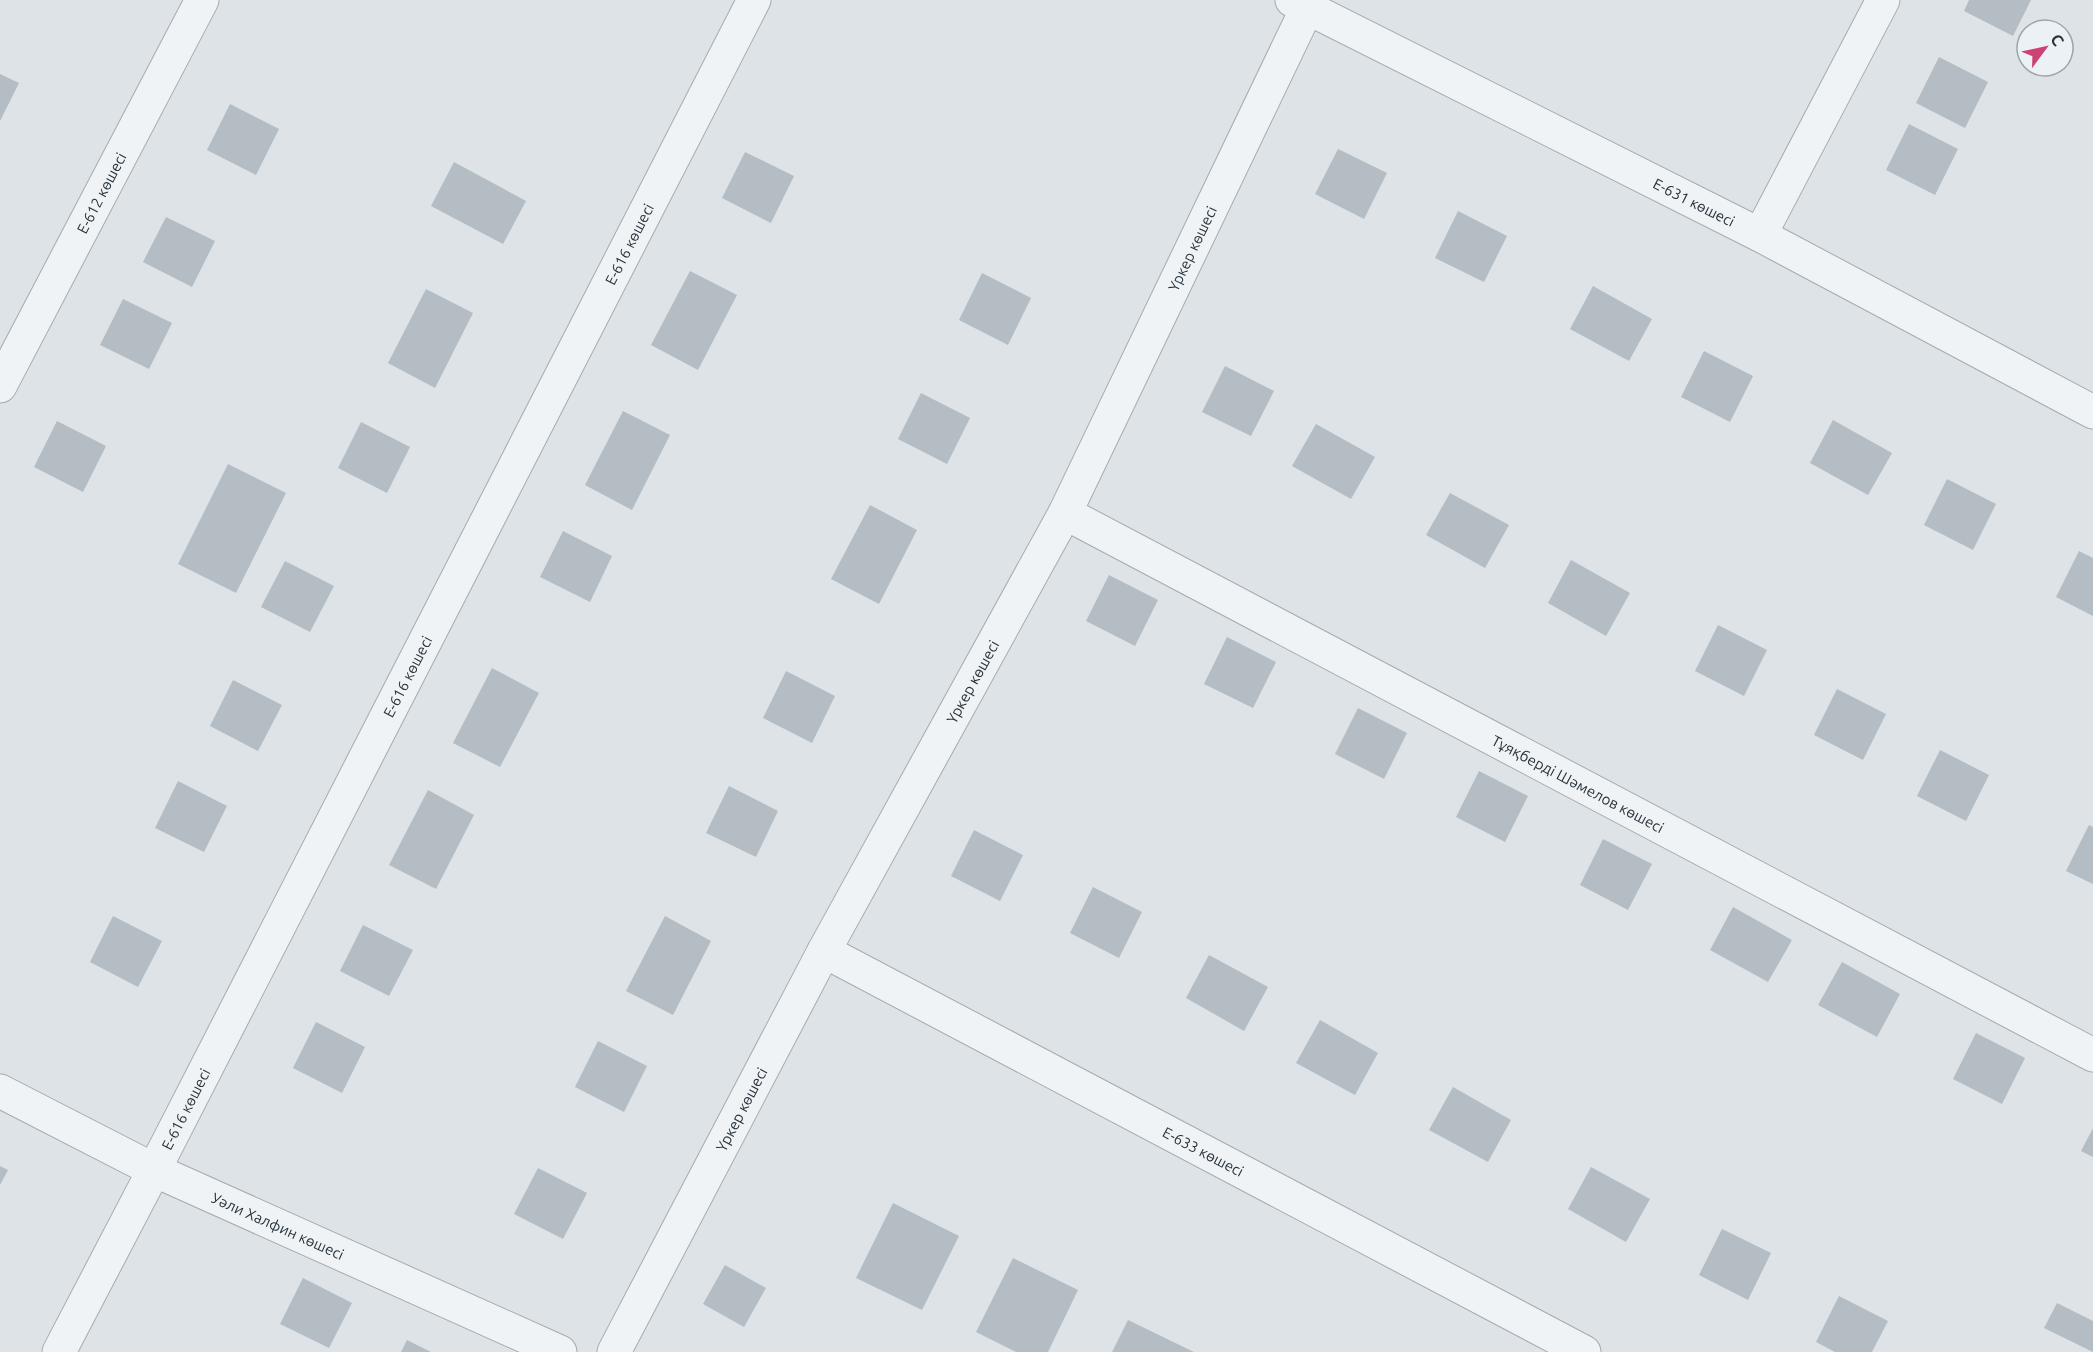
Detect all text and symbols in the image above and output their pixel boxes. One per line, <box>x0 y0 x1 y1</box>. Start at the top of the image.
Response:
north arrow <box>2015 18 2075 78</box>
text: С <box>2047 31 2068 49</box>
street label: Е-612 көшесі <box>73 150 129 236</box>
street label: Е-631 көшесі <box>1651 174 1738 229</box>
street label: Е-616 көшесі <box>601 201 657 287</box>
street label: Үркер көшесі <box>1164 203 1220 294</box>
street label: Е-616 көшесі <box>379 633 435 720</box>
street label: Үркер көшесі <box>942 637 1002 726</box>
street label: Тұяқберді Шәмелов көшесі <box>1489 731 1667 836</box>
street label: Үркер көшесі <box>712 1064 770 1154</box>
street label: Е-616 көшесі <box>157 1065 213 1152</box>
street label: Е-633 көшесі <box>1160 1123 1247 1179</box>
street label: Уәли Халфин көшесі <box>209 1189 347 1263</box>

